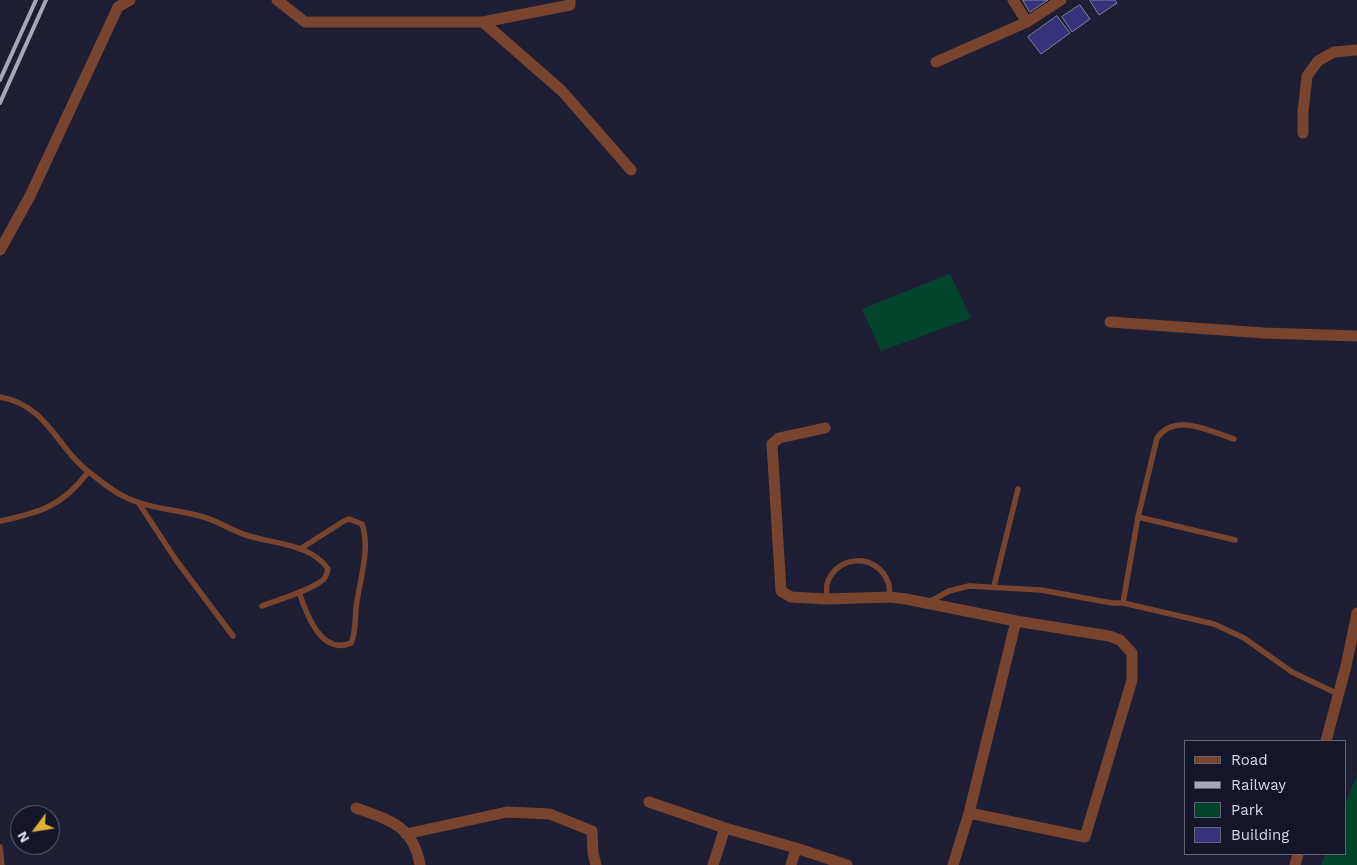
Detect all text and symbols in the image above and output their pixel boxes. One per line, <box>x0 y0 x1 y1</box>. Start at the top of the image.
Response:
legend <box>1184 740 1347 855</box>
text: Road <box>1231 751 1268 769</box>
text: Railway <box>1231 776 1286 794</box>
text: Park <box>1231 801 1263 819</box>
north arrow <box>10 805 60 855</box>
text: Building <box>1231 826 1289 844</box>
text: N <box>13 829 33 846</box>

